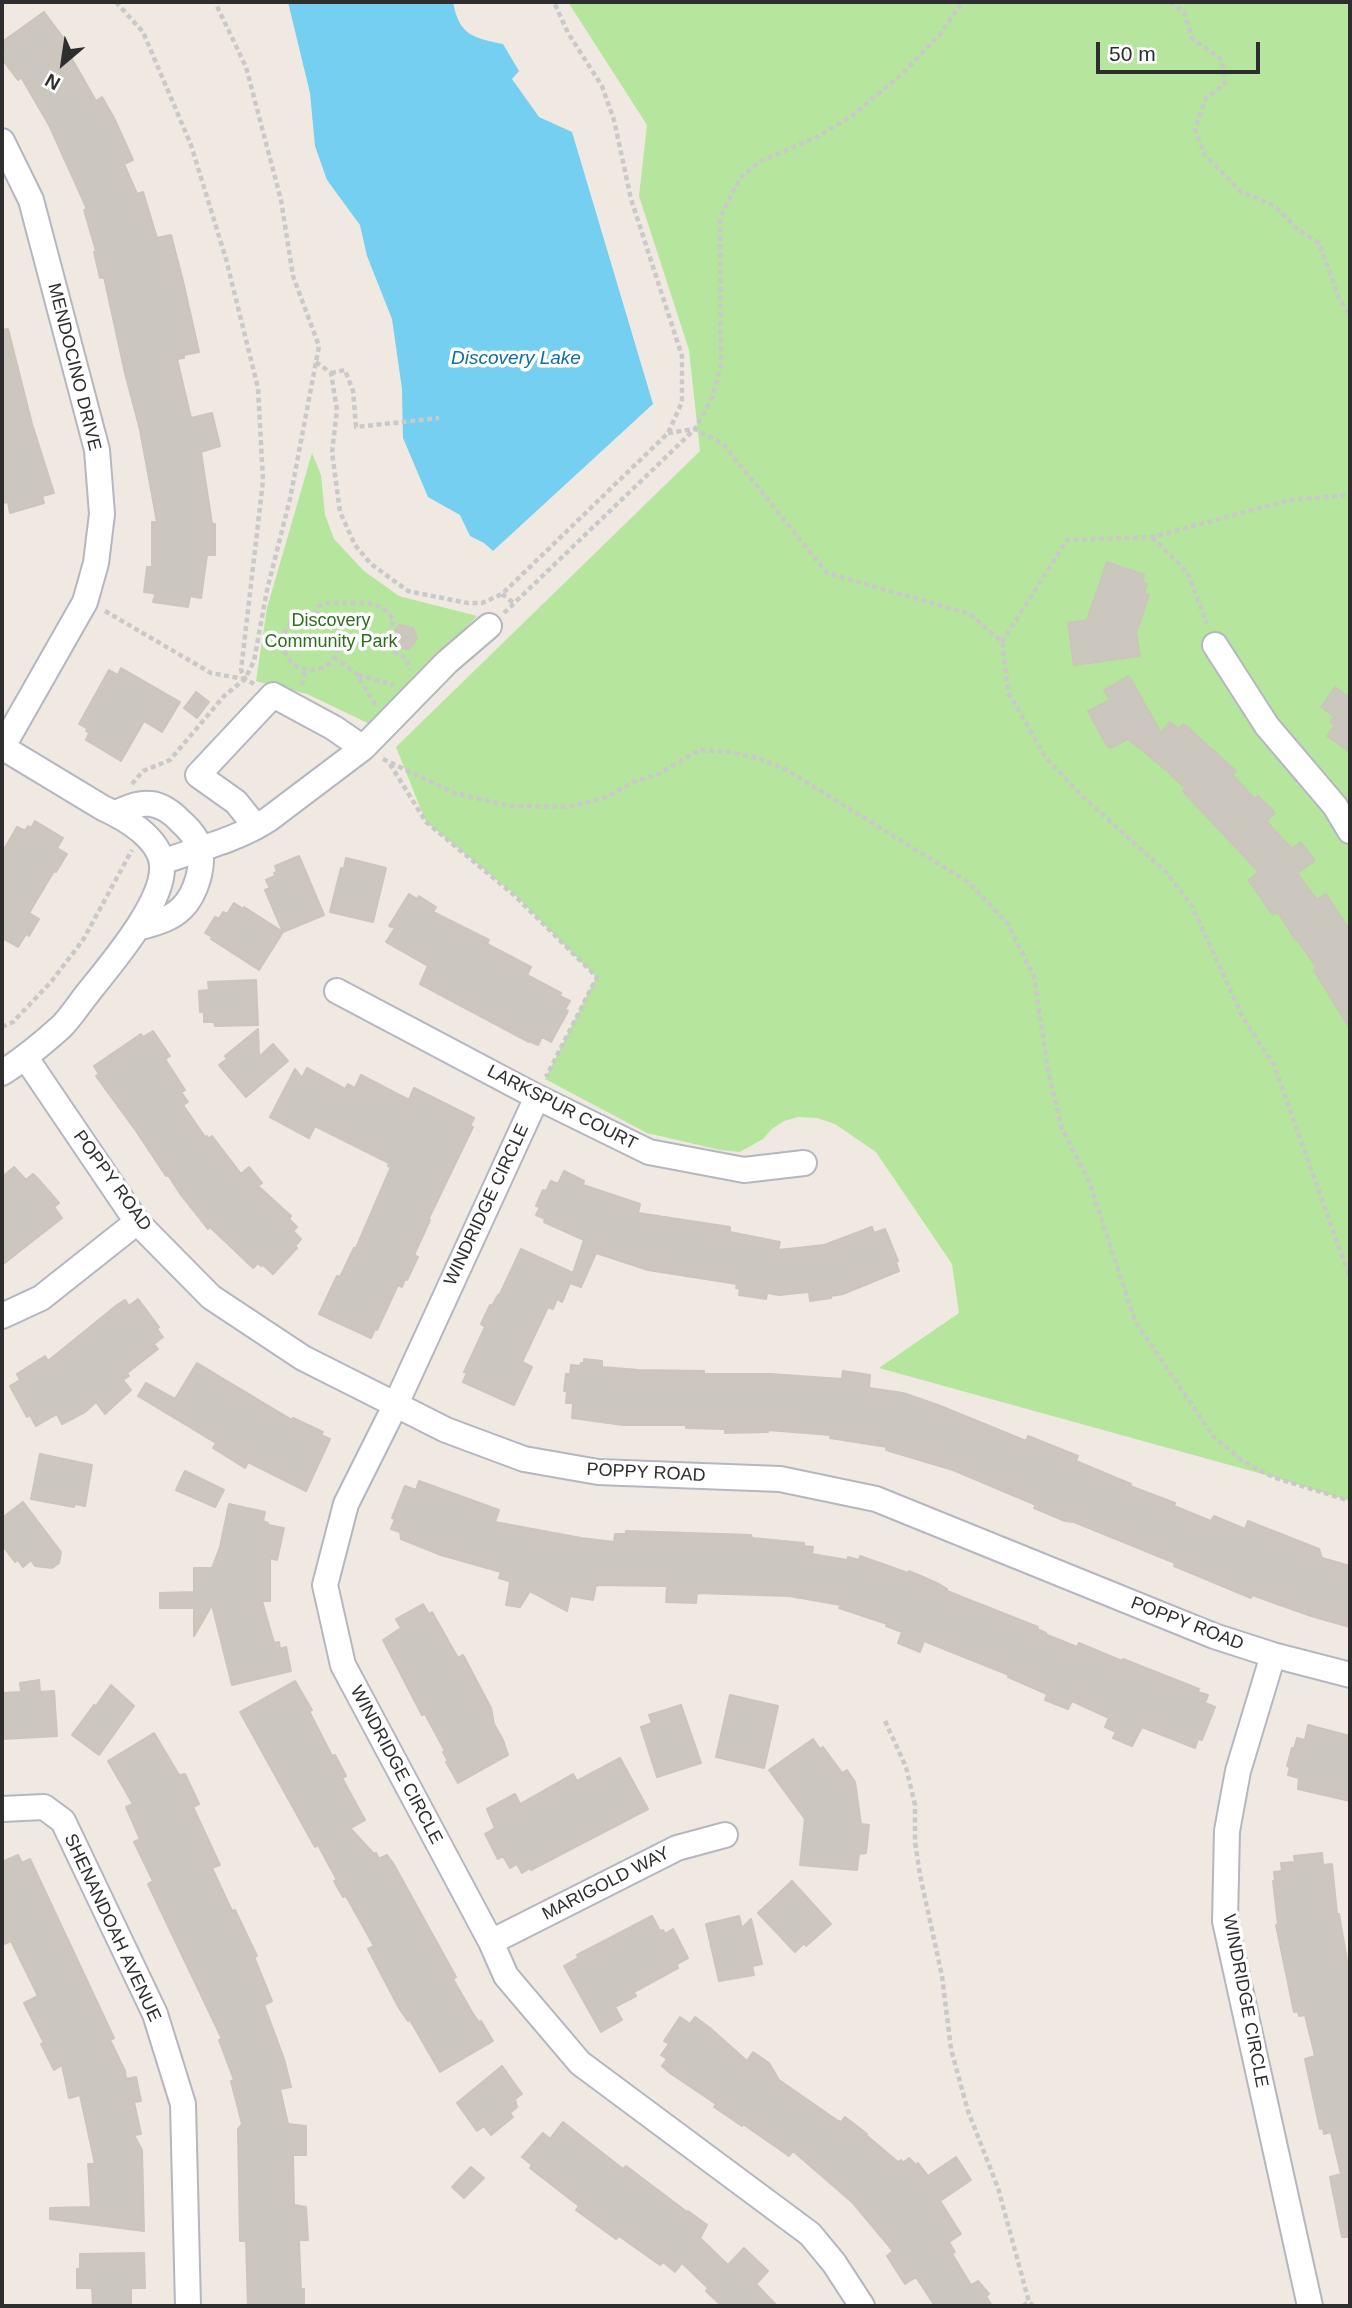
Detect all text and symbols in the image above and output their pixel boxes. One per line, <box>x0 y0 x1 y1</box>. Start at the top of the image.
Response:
north arrow <box>28 28 98 98</box>
scale bar <box>1100 28 1264 72</box>
text: 50 m <box>1109 42 1156 65</box>
text: N <box>41 69 64 94</box>
street label: MENDOCINO DRIVE <box>43 281 105 453</box>
water label: Discovery Lake <box>451 348 581 370</box>
park label: Discovery Community Park <box>264 610 398 652</box>
street label: LARKSPUR COURT <box>483 1061 641 1155</box>
street label: WINDRIDGE CIRCLE <box>440 1121 534 1289</box>
street label: POPPY ROAD <box>68 1127 156 1235</box>
street label: POPPY ROAD <box>586 1459 706 1487</box>
street label: POPPY ROAD <box>1128 1593 1246 1655</box>
street label: WINDRIDGE CIRCLE <box>345 1682 447 1848</box>
street label: SHENANDOAH AVENUE <box>59 1831 165 2025</box>
street label: MARIGOLD WAY <box>539 1843 673 1925</box>
street label: WINDRIDGE CIRCLE <box>1218 1913 1272 2089</box>

